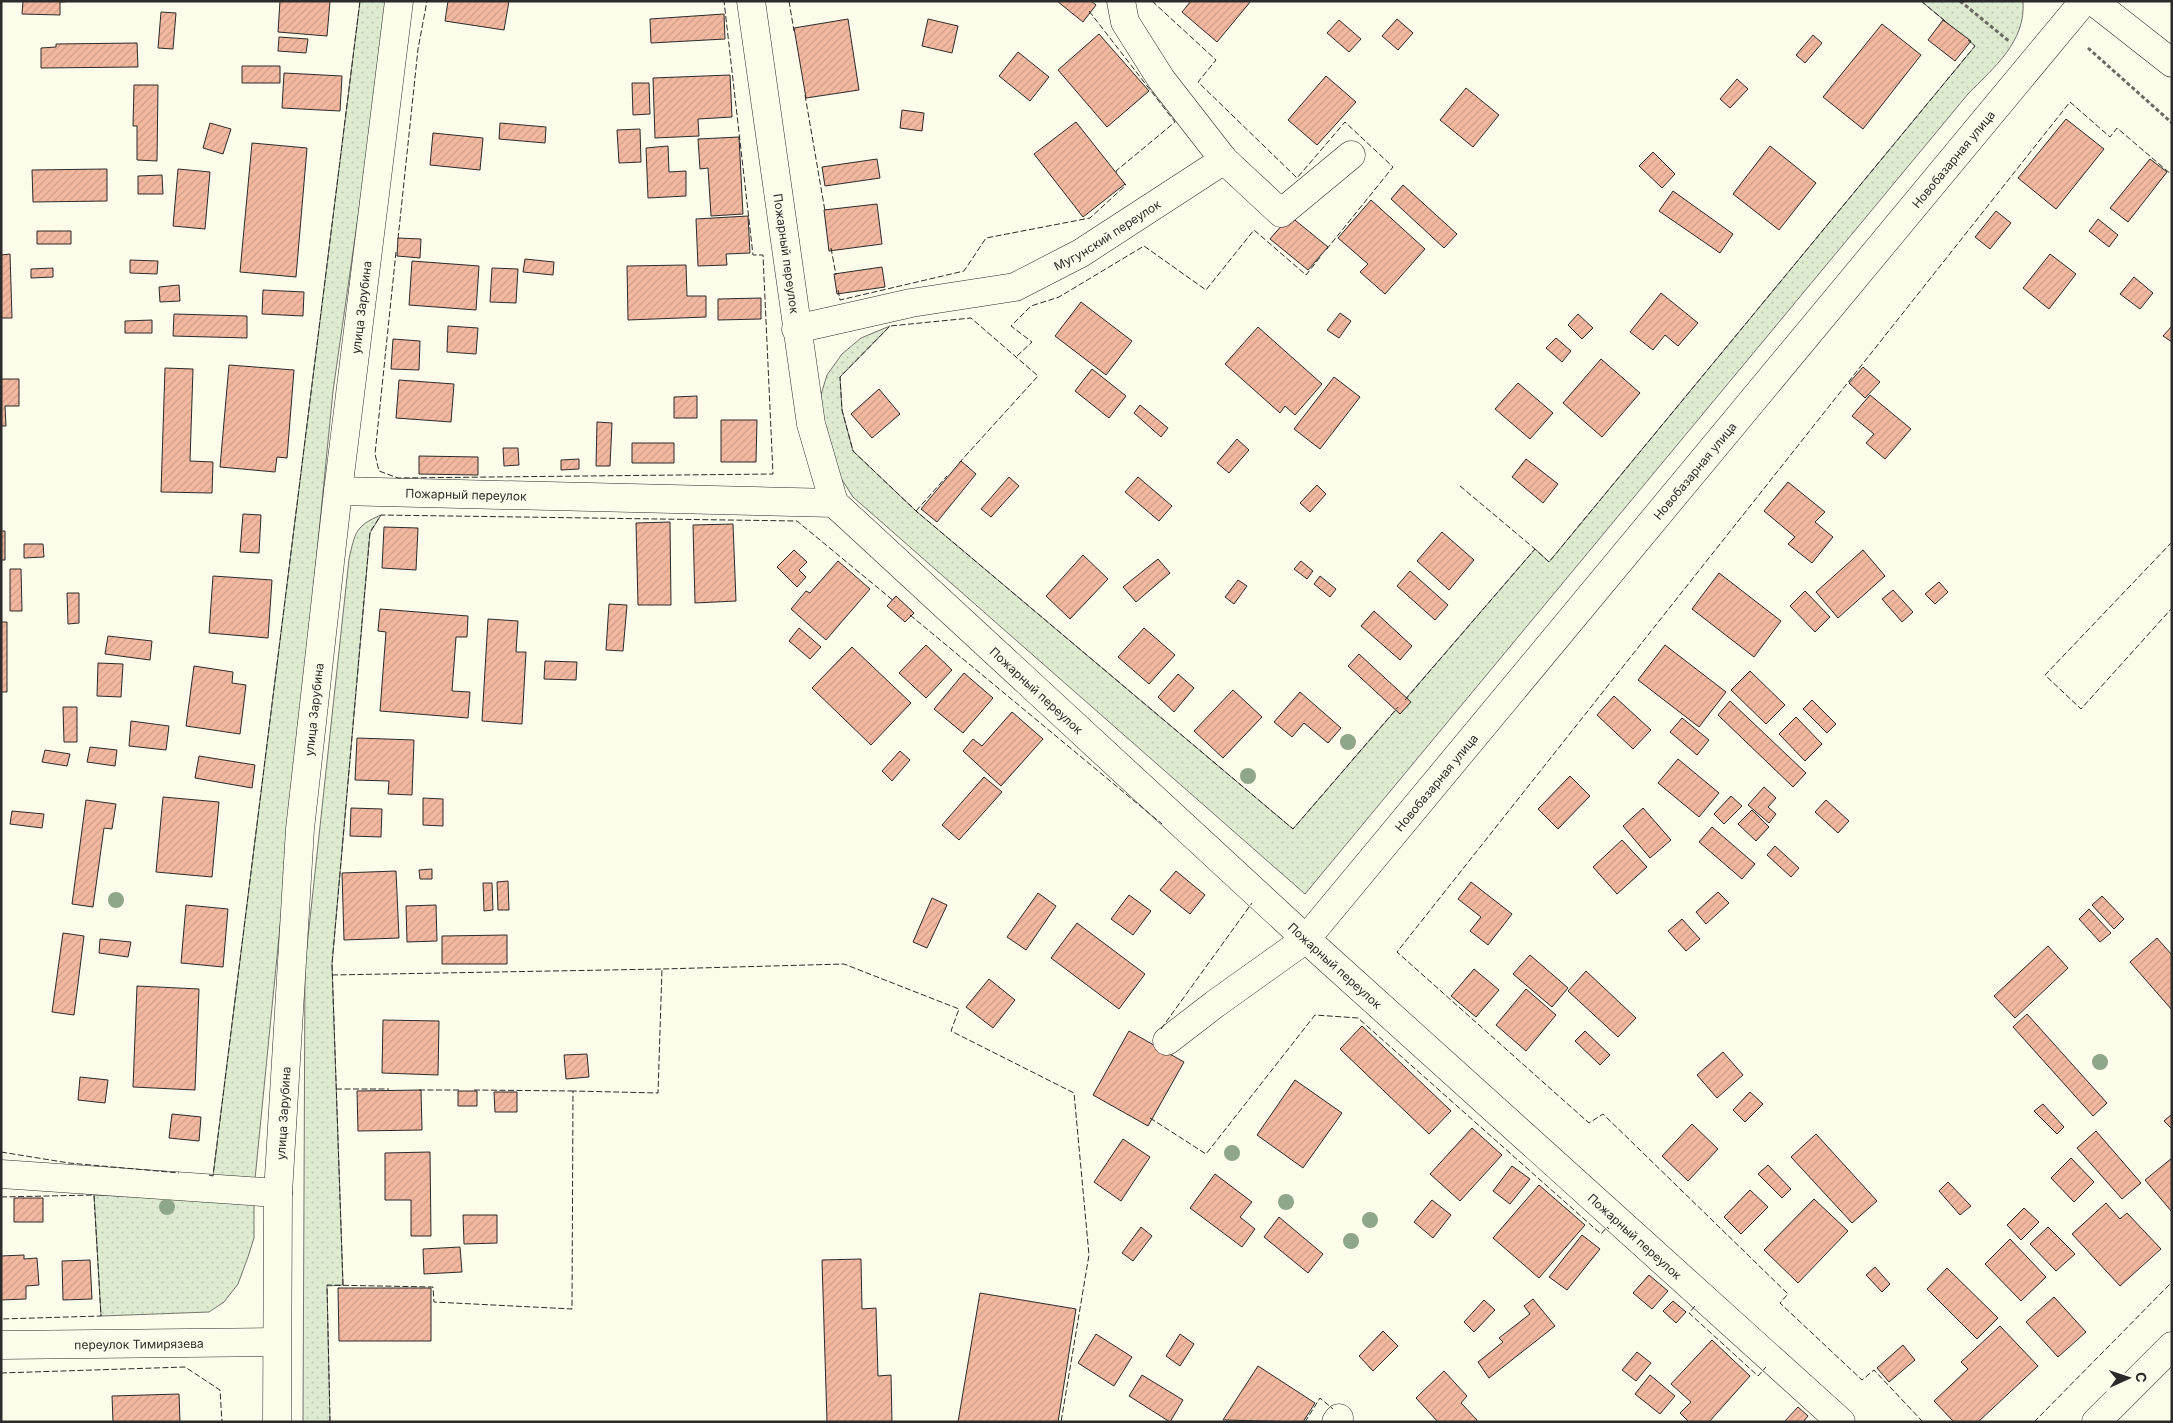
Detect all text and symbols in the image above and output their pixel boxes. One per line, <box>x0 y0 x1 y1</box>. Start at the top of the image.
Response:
street label: Новобазарная улица <box>1908 107 1998 211</box>
street label: Пожарный переулок <box>771 192 803 315</box>
street label: Мугунский переулок <box>1051 196 1164 273</box>
street label: улица Зарубина <box>348 260 374 355</box>
street label: Новобазарная улица <box>1650 419 1739 522</box>
street label: Пожарный переулок <box>405 485 527 503</box>
street label: Пожарный переулок <box>987 644 1087 737</box>
street label: улица Зарубина <box>301 662 326 757</box>
street label: Новобазарная улица <box>1391 731 1481 834</box>
street label: Пожарный переулок <box>1285 919 1386 1012</box>
street label: улица Зарубина <box>273 1066 293 1160</box>
street label: Пожарный переулок <box>1585 1190 1685 1283</box>
street label: переулок Тимирязева <box>74 1335 204 1352</box>
north arrow <box>2103 1353 2153 1403</box>
text: С <box>2133 1372 2150 1383</box>

